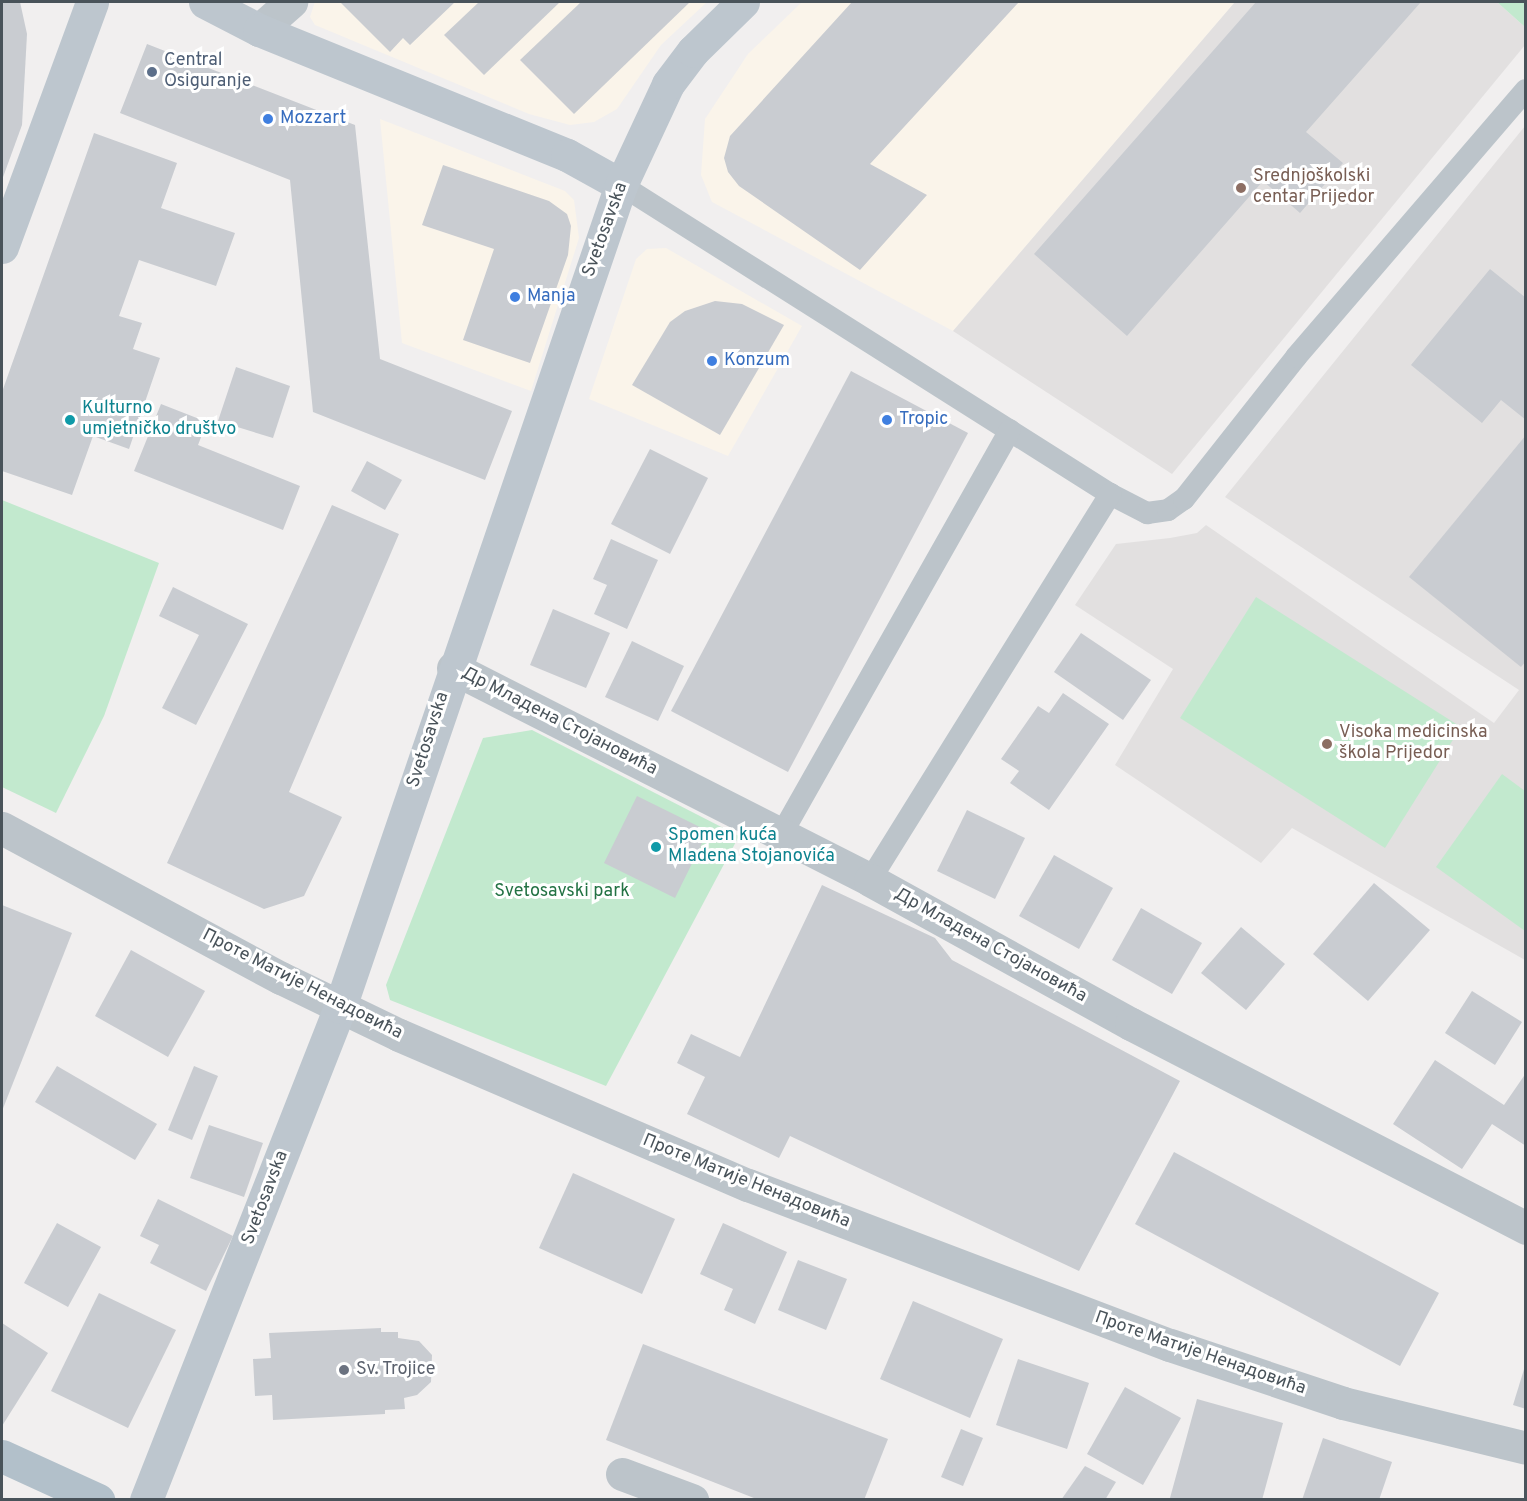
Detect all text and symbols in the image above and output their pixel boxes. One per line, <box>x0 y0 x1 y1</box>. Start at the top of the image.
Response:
place label: Central Osiguranje <box>164 51 251 94</box>
marker: Central Osiguranje <box>145 65 159 79</box>
place label: Mozzart <box>280 108 346 130</box>
marker: Mozzart <box>261 112 275 126</box>
place label: Srednjoškolski centar Prijedor <box>1253 167 1374 210</box>
street label: Svetosavska <box>579 180 633 280</box>
marker: Srednjoškolski centar Prijedor <box>1234 181 1248 195</box>
place label: Manja <box>527 286 575 308</box>
marker: Manja <box>508 290 522 304</box>
place label: Konzum <box>724 350 790 372</box>
marker: Konzum <box>705 354 719 368</box>
place label: Kulturno umjetničko društvo <box>82 399 236 442</box>
place label: Tropic <box>899 409 948 431</box>
marker: Kulturno umjetničko društvo <box>63 413 77 427</box>
marker: Tropic <box>880 413 894 427</box>
street label: Др Младена Стојановића <box>458 663 660 781</box>
street label: Svetosavska <box>403 690 455 790</box>
place label: Visoka medicinska škola Prijedor <box>1339 723 1487 766</box>
marker: Visoka medicinska škola Prijedor <box>1320 737 1334 751</box>
place label: Spomen kuća Mladena Stojanovića <box>668 826 835 868</box>
marker: Spomen kuća Mladena Stojanovića <box>649 840 663 854</box>
park label: Svetosavski park <box>494 881 630 903</box>
street label: Др Младена Стојановића <box>890 884 1090 1008</box>
street label: Проте Матије Ненадовића <box>198 925 406 1045</box>
street label: Проте Матије Ненадовића <box>639 1130 853 1234</box>
street label: Svetosavska <box>238 1148 294 1248</box>
street label: Проте Матије Ненадовића <box>1092 1308 1308 1400</box>
place label: Sv. Trojice <box>356 1359 436 1381</box>
marker: Sv. Trojice <box>337 1363 351 1377</box>

